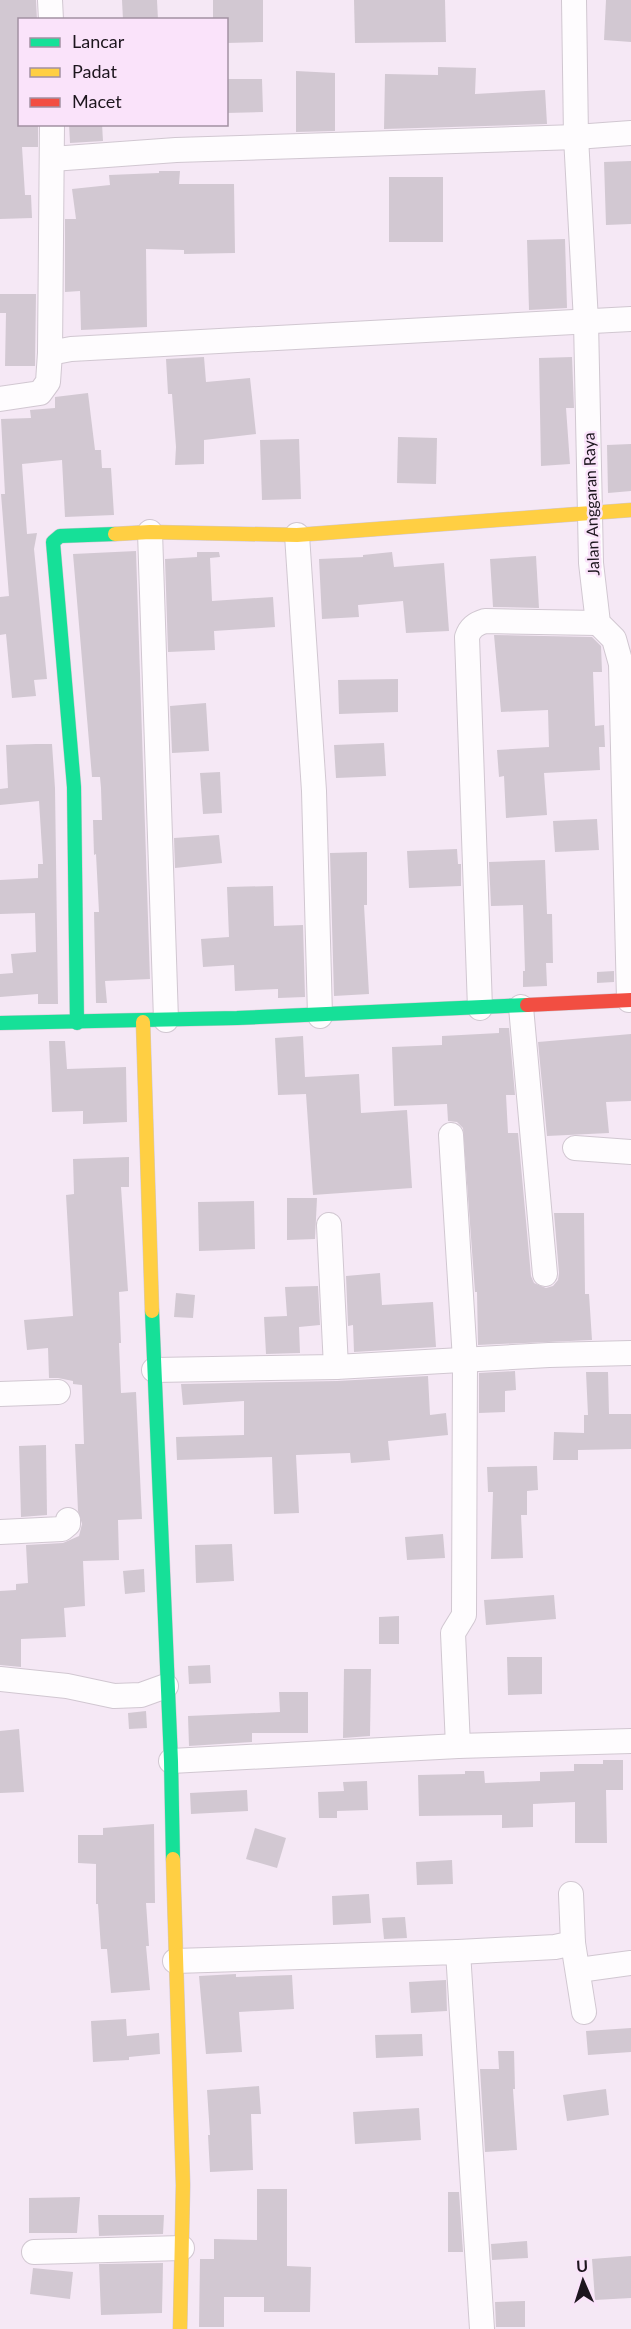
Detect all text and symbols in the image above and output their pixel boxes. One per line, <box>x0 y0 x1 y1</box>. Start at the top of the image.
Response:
legend <box>18 18 228 126</box>
text: Lancar <box>72 30 125 52</box>
text: Padat <box>72 60 117 82</box>
text: Macet <box>72 90 122 112</box>
street label: Jalan Anggaran Raya <box>579 432 602 576</box>
north arrow <box>553 2251 613 2311</box>
text: U <box>576 2256 589 2275</box>

